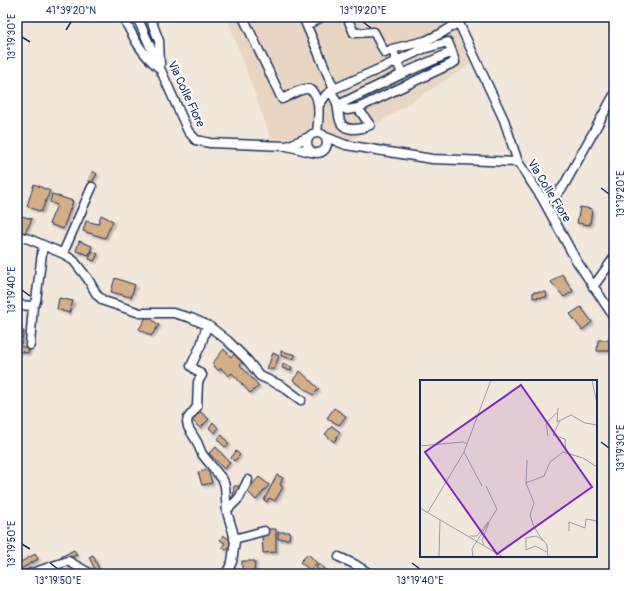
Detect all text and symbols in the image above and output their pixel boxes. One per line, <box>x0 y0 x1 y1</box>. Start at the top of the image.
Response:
text: 41°39'20"N <box>46 5 96 17</box>
text: 13°19'20"E <box>340 5 386 17</box>
text: 13°19'30"E <box>6 14 18 60</box>
street label: Via Colle Fiore <box>164 58 208 130</box>
street label: Via Colle Fiore <box>524 157 574 225</box>
text: 13°19'20"E <box>615 171 627 217</box>
text: 13°19'40"E <box>6 267 18 313</box>
inset map <box>420 380 597 557</box>
text: 13°19'30"E <box>615 425 627 471</box>
text: 13°19'50"E <box>6 521 18 567</box>
text: 13°19'50"E <box>35 575 81 587</box>
text: 13°19'40"E <box>397 575 443 587</box>

